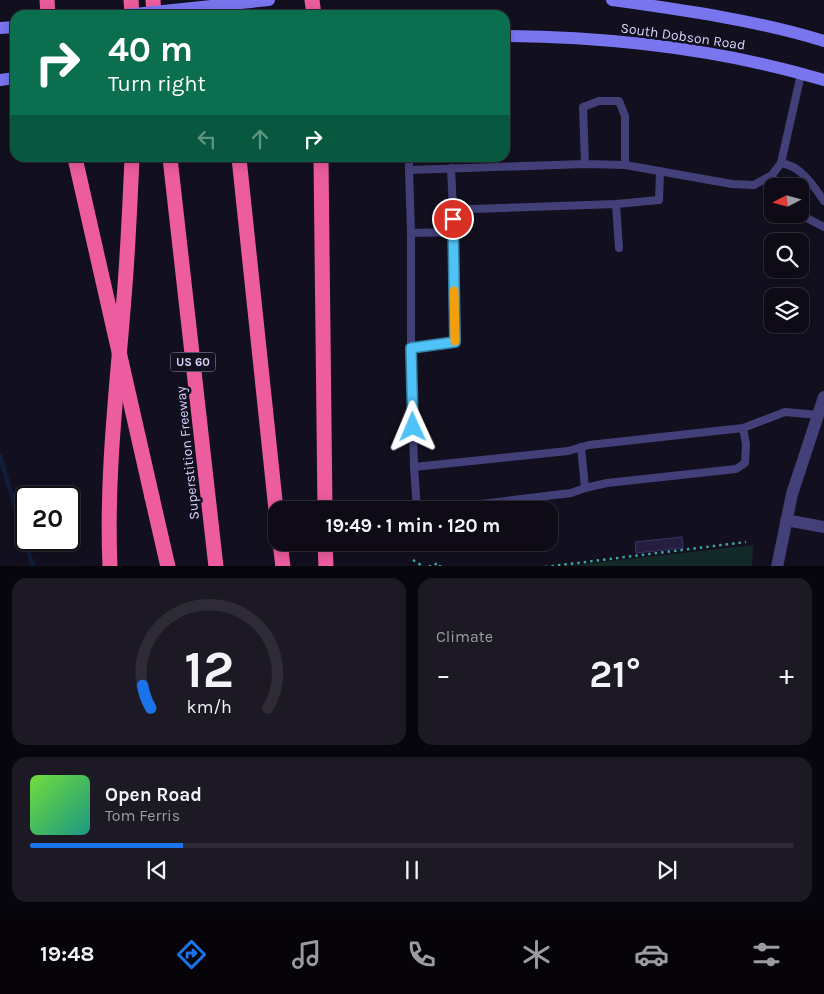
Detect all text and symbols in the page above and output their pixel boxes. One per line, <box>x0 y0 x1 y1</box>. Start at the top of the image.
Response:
street label: South Dobson Road <box>619 19 746 54</box>
text: 40 m <box>108 29 193 70</box>
icon: right <box>25 30 90 95</box>
text: Turn right <box>108 71 206 97</box>
icon: left <box>193 125 221 153</box>
icon: ahead <box>246 125 274 153</box>
icon: right <box>299 125 327 153</box>
north arrow <box>764 178 809 222</box>
map controls <box>764 178 809 333</box>
pin <box>432 198 474 240</box>
icon: arrive <box>439 205 467 233</box>
button: search <box>764 233 809 278</box>
button: layers <box>764 288 809 333</box>
road number: US 60 <box>170 352 216 372</box>
street label: Superstition Freeway <box>172 385 203 521</box>
position arrow <box>386 400 438 452</box>
speed limit sign: 20 <box>15 486 80 551</box>
text: 19:49 · 1 min · 120 m <box>326 515 500 537</box>
text: Climate <box>436 627 493 646</box>
text: 12 <box>184 639 234 700</box>
text: 21° <box>589 652 641 697</box>
text: − <box>436 658 451 691</box>
text: + <box>779 658 794 691</box>
text: km/h <box>186 697 232 718</box>
text: Open Road <box>105 784 202 806</box>
text: Tom Ferris <box>105 806 180 825</box>
icon: previous <box>143 856 171 884</box>
icon: pause <box>398 856 426 884</box>
icon: next <box>653 856 681 884</box>
icon: directions <box>174 937 209 972</box>
icon: music <box>289 937 324 972</box>
icon: phone <box>404 937 439 972</box>
icon: climate <box>519 937 554 972</box>
icon: car <box>634 937 669 972</box>
icon: filters <box>749 937 784 972</box>
text: 19:48 <box>40 941 94 967</box>

